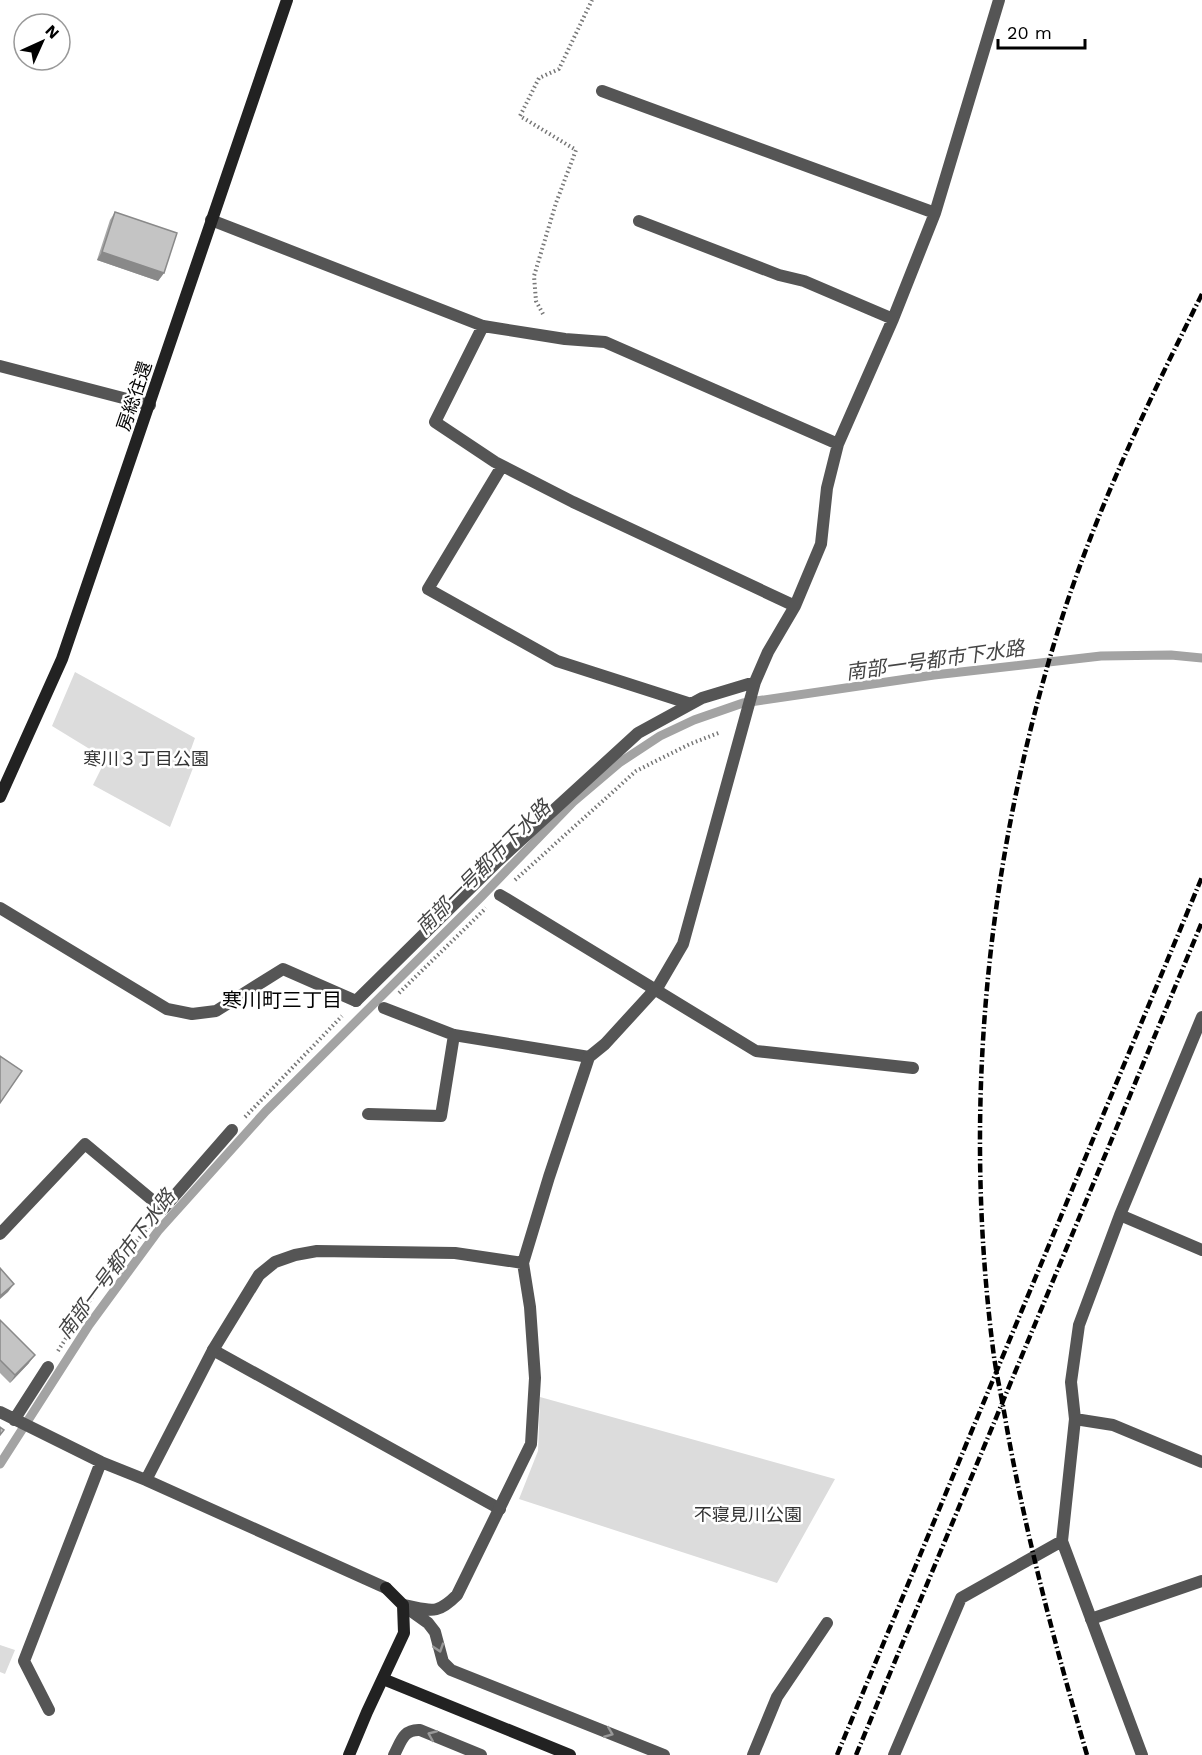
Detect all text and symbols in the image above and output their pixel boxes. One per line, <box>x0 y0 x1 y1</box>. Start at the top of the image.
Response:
north arrow <box>12 12 72 72</box>
scale bar <box>998 12 1085 50</box>
text: N <box>41 21 63 43</box>
text: 20 m <box>1007 22 1052 43</box>
street label: 房総往還 <box>112 359 156 433</box>
water label: 南部一号都市下水路 <box>844 635 1028 684</box>
park label: 寒川３丁目公園 <box>83 748 209 769</box>
water label: 南部一号都市下水路 <box>411 793 557 939</box>
district label: 寒川町三丁目 <box>222 988 342 1012</box>
water label: 南部一号都市下水路 <box>52 1183 181 1343</box>
park label: 不寝見川公園 <box>694 1504 802 1525</box>
one-way arrow <box>432 1643 444 1653</box>
one-way arrow <box>602 1726 613 1738</box>
one-way arrow <box>427 1730 438 1742</box>

